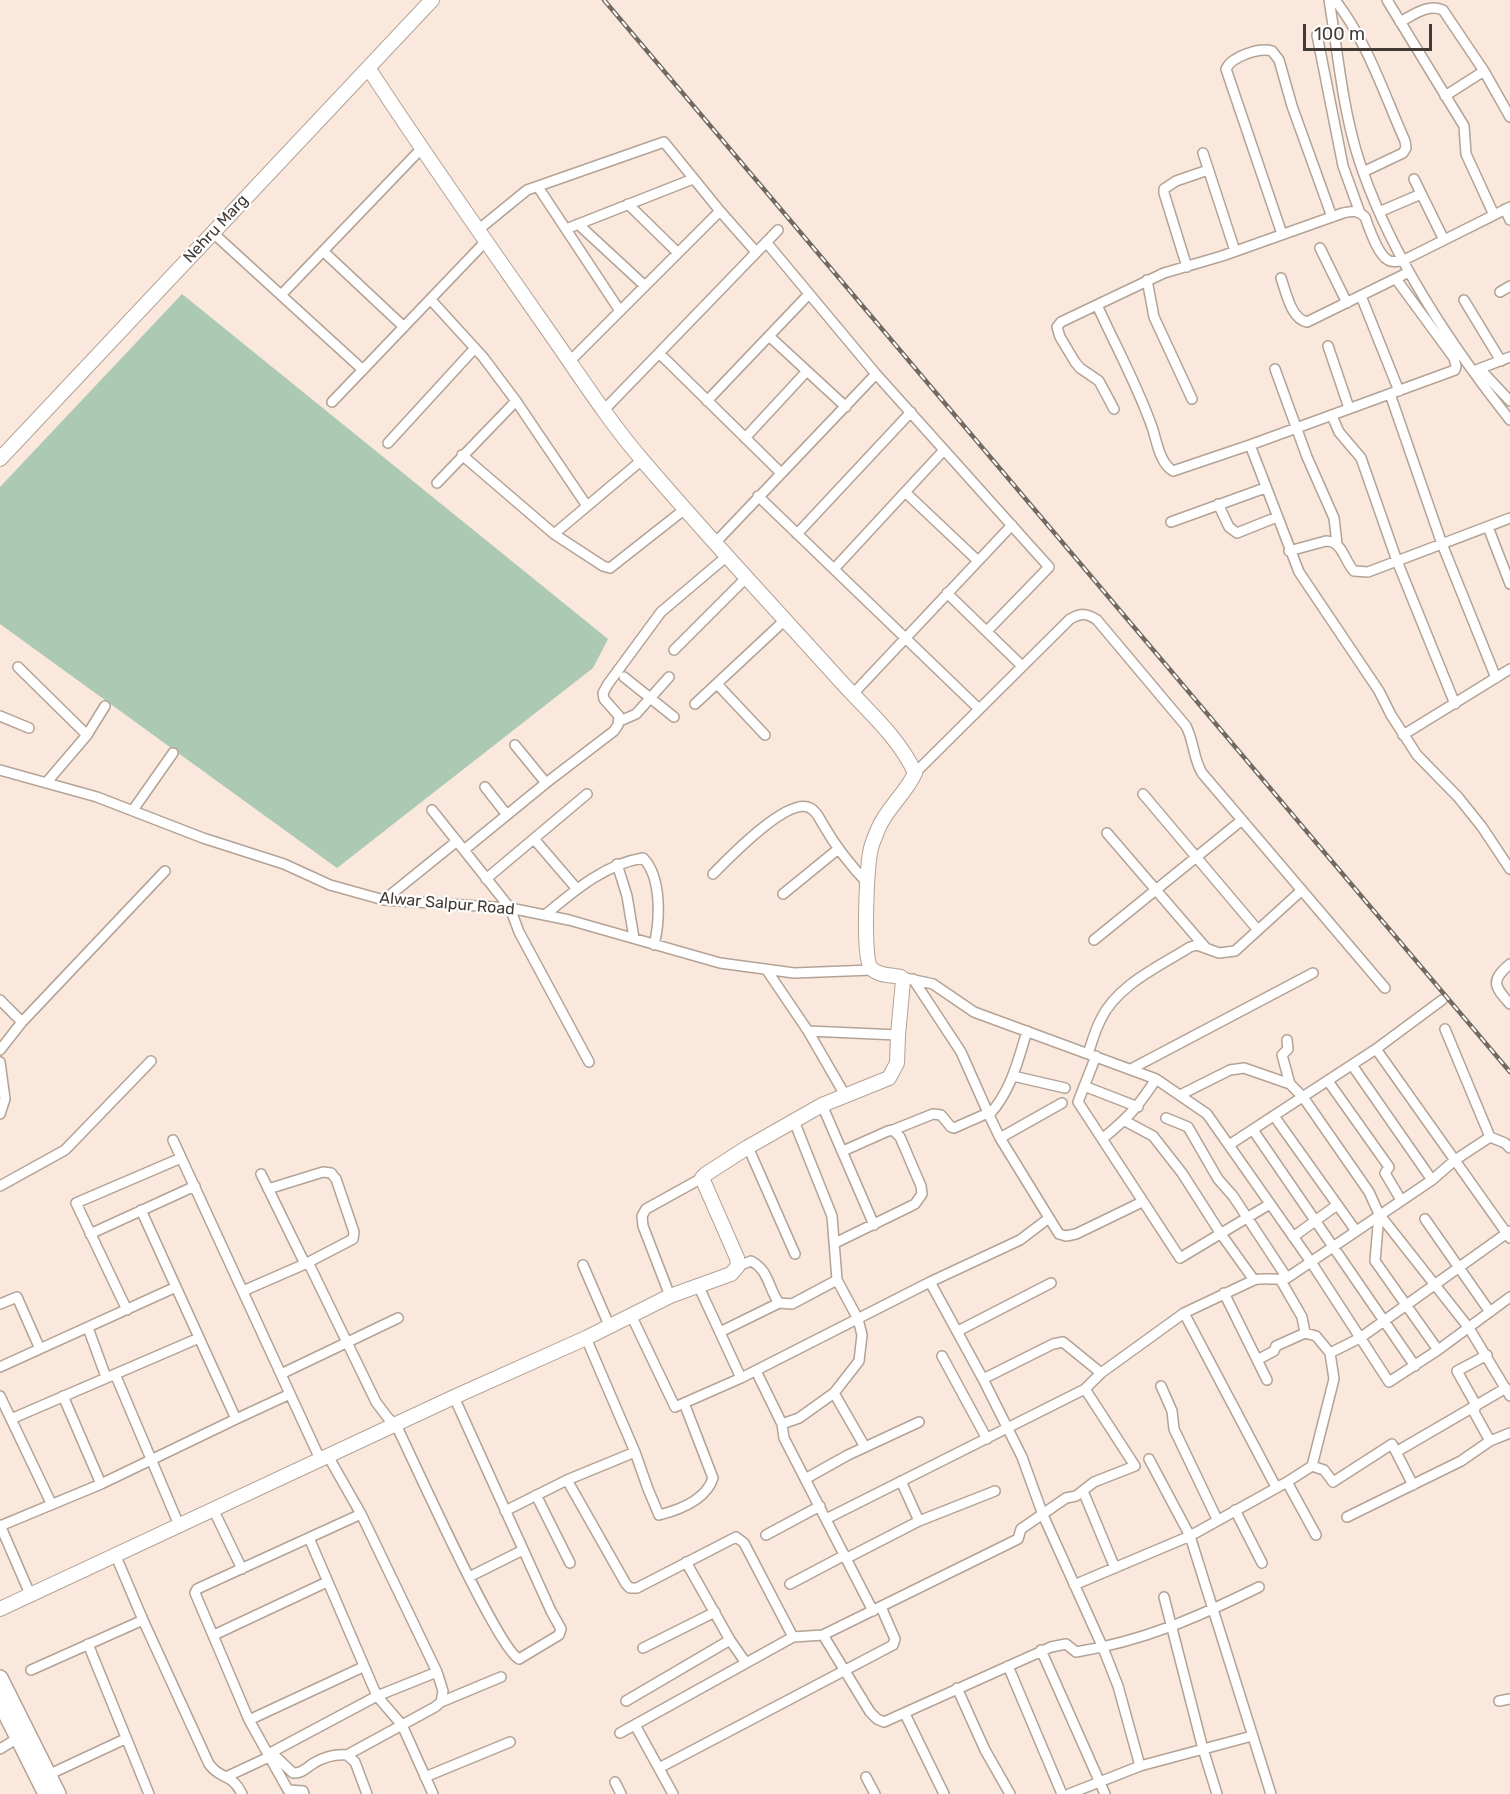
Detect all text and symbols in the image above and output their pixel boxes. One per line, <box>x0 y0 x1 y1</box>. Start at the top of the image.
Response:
scale bar <box>1306 12 1435 50</box>
text: 100 m <box>1314 23 1365 45</box>
street label: Nehru Marg <box>179 191 253 267</box>
street label: Alwar Salpur Road <box>379 889 515 919</box>

